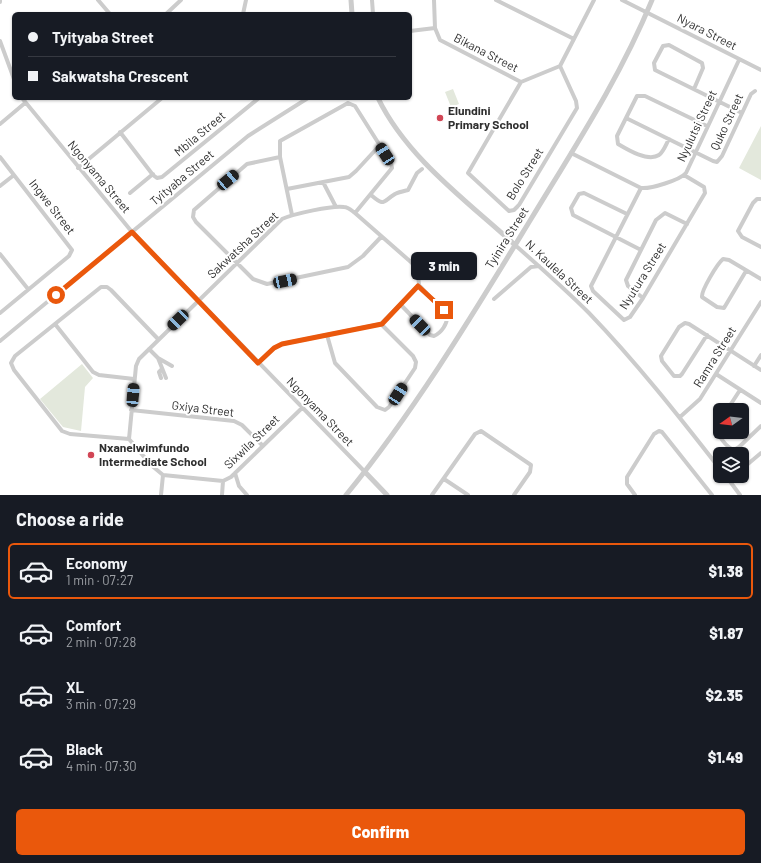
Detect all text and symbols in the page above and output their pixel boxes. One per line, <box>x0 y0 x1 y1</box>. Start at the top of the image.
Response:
street label: Nyara Street <box>675 10 740 52</box>
text: Tyityaba Street <box>52 28 154 46</box>
street label: Bikana Street <box>452 30 521 74</box>
text: Sakwatsha Crescent <box>52 67 189 85</box>
street label: Nyulutsi Street <box>673 87 719 164</box>
street label: Quko Street <box>707 91 745 152</box>
place label: Elundini Primary School <box>448 103 529 131</box>
street label: Mbila Street <box>171 108 228 159</box>
marker: Elundini Primary School <box>435 113 445 123</box>
street label: Ngonyama Street <box>65 137 134 215</box>
car <box>373 141 397 167</box>
street label: Bolo Street <box>503 145 546 202</box>
street label: Tyityaba Street <box>147 147 216 208</box>
car <box>215 168 241 192</box>
street label: Ingwe Street <box>27 176 79 237</box>
street label: Tyinira Street <box>482 204 531 271</box>
street label: Sakwatsha Street <box>204 208 281 281</box>
street label: N. Kaulela Street <box>523 236 596 306</box>
street label: Nyutura Street <box>616 239 668 312</box>
callout: 3 min <box>411 252 477 280</box>
text: 3 min <box>428 258 460 274</box>
car <box>272 273 298 289</box>
route start <box>47 286 65 304</box>
route end <box>435 301 453 319</box>
car <box>165 307 191 333</box>
car <box>407 312 433 338</box>
street label: Ramra Street <box>690 323 738 389</box>
street label: Ngonyama Street <box>284 374 357 449</box>
car <box>386 381 410 407</box>
car <box>126 383 140 407</box>
street label: Gxiya Street <box>171 397 235 419</box>
north arrow <box>713 403 749 439</box>
map controls <box>713 403 749 483</box>
street label: Sixwila Street <box>221 411 282 471</box>
place label: Nxanelwimfundo Intermediate School <box>99 440 207 468</box>
button: layers <box>713 447 749 483</box>
marker: Nxanelwimfundo Intermediate School <box>86 450 96 460</box>
text: Choose a ride <box>16 508 124 530</box>
icon: car <box>18 553 54 589</box>
text: Economy <box>66 554 127 572</box>
text: $1.38 <box>709 562 743 580</box>
text: 1 min · 07:27 <box>66 572 133 588</box>
icon: car <box>18 615 54 651</box>
text: Comfort <box>66 616 121 634</box>
text: $1.87 <box>709 624 743 642</box>
text: 2 min · 07:28 <box>66 634 136 650</box>
icon: car <box>18 677 54 713</box>
text: XL <box>66 678 84 696</box>
text: $2.35 <box>705 686 743 704</box>
text: 3 min · 07:29 <box>66 696 136 712</box>
icon: car <box>18 739 54 775</box>
text: Black <box>66 740 103 758</box>
text: $1.49 <box>708 748 743 766</box>
text: 4 min · 07:30 <box>66 758 137 774</box>
button: Confirm <box>16 809 745 855</box>

